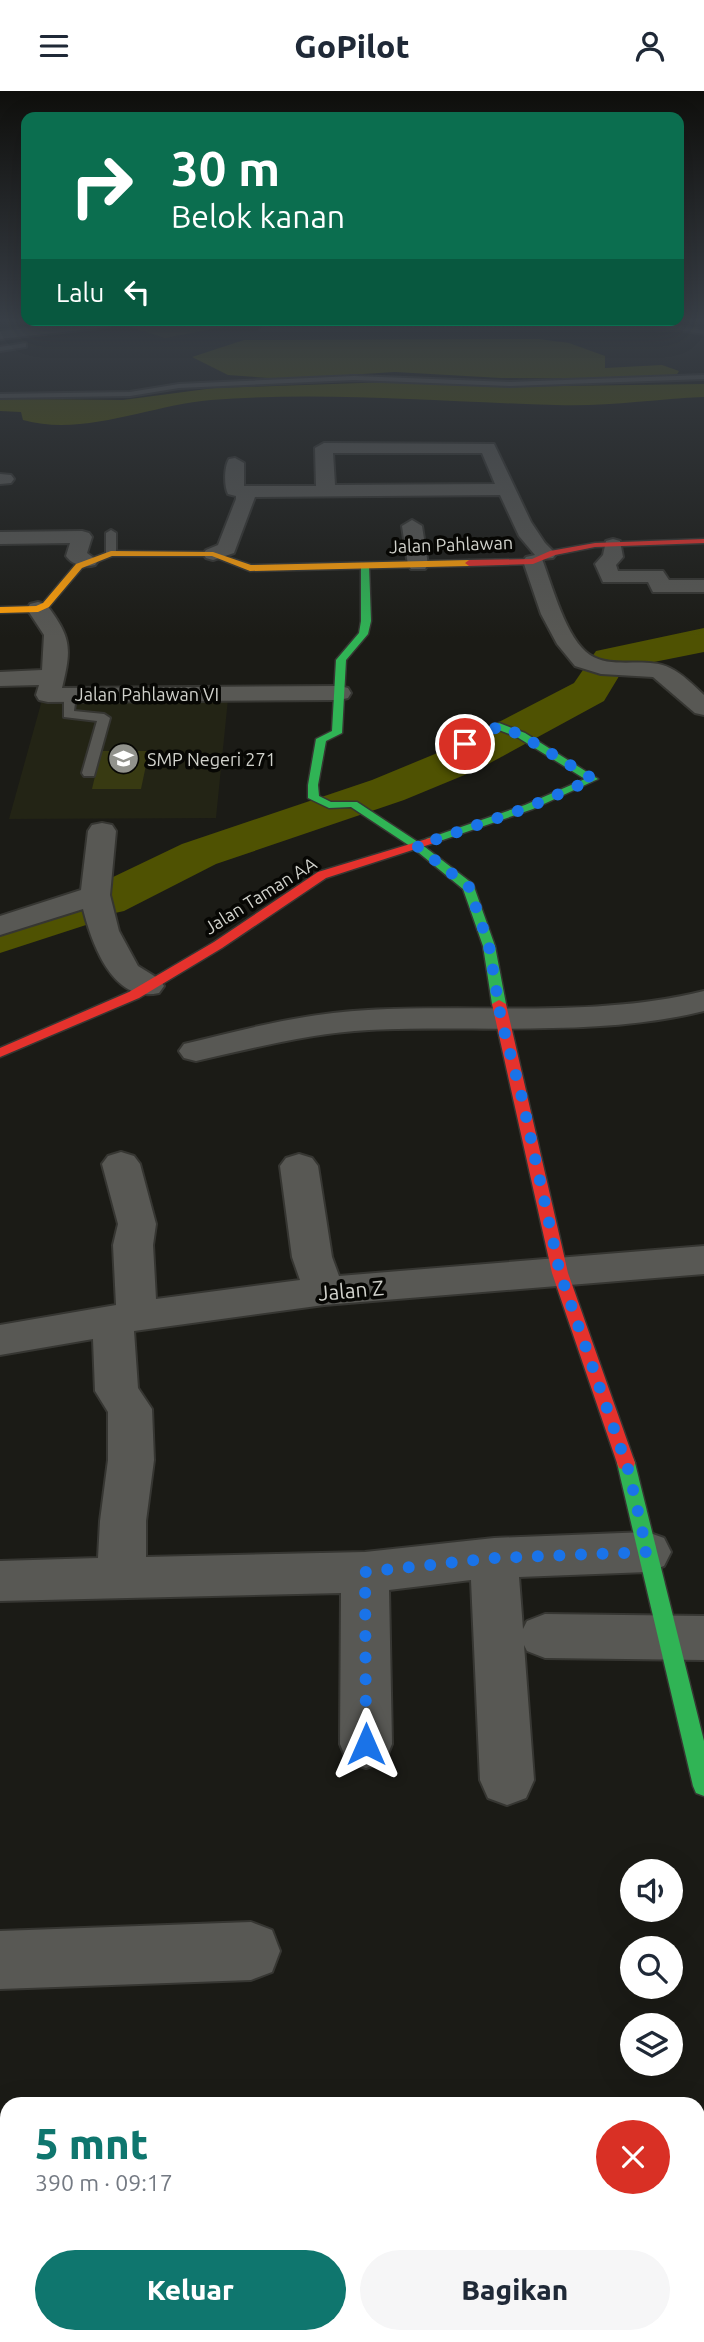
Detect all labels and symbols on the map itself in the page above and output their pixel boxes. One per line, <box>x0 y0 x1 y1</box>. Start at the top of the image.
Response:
street label: Jalan Pahlawan <box>389 532 513 556</box>
street label: Jalan Pahlawan VI <box>75 684 219 704</box>
pin <box>435 714 495 774</box>
school or university icon: SMP Negeri 271 <box>107 742 141 776</box>
place label: SMP Negeri 271 <box>147 749 276 769</box>
street label: Jalan Taman AA <box>200 852 320 937</box>
street label: Jalan Z <box>317 1275 385 1305</box>
position arrow <box>329 1707 403 1781</box>

